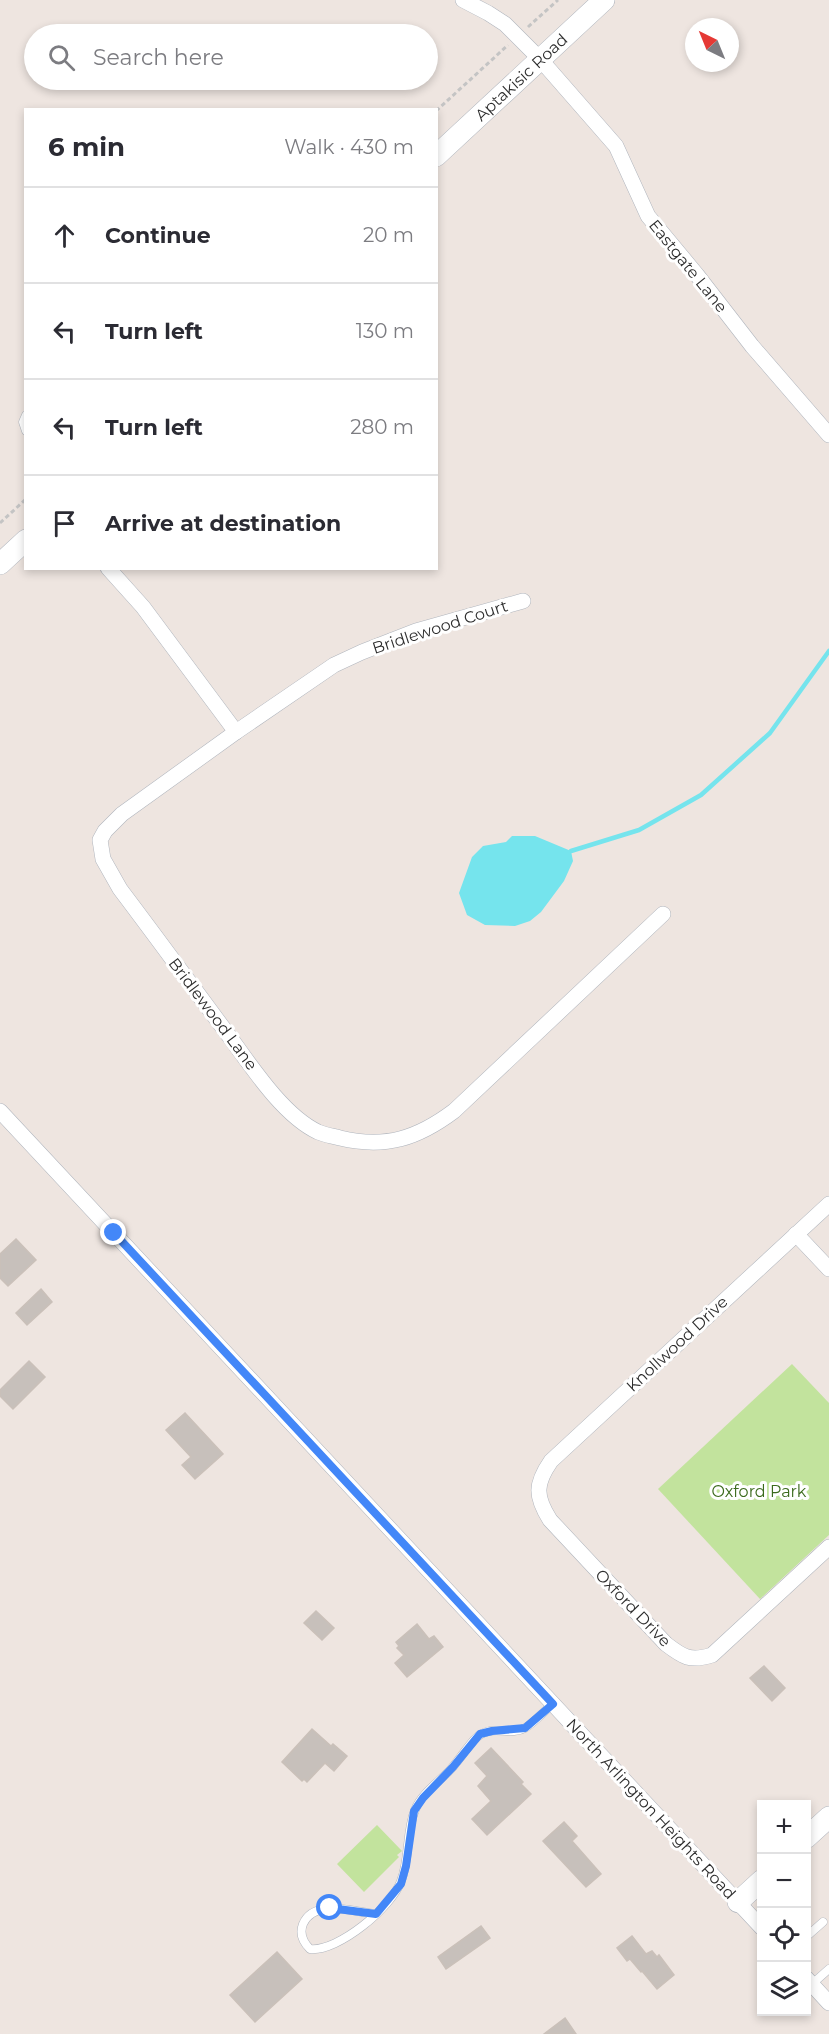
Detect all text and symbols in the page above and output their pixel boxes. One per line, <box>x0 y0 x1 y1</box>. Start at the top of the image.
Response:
north arrow <box>685 18 739 72</box>
search box <box>24 24 438 90</box>
street label: Aptakisic Road <box>471 30 571 125</box>
icon: search <box>45 41 78 74</box>
text: Search here <box>93 44 224 71</box>
text: 6 min <box>48 131 125 163</box>
text: Walk · 430 m <box>284 135 414 159</box>
street label: Eastgate Lane <box>645 216 731 316</box>
icon: ahead <box>48 219 81 252</box>
text: Continue <box>105 222 211 249</box>
text: 20 m <box>363 223 414 247</box>
icon: left <box>48 315 81 348</box>
text: Turn left <box>105 318 203 345</box>
text: 130 m <box>356 319 414 343</box>
icon: left <box>48 411 81 444</box>
text: Turn left <box>105 414 203 441</box>
text: 280 m <box>350 415 414 439</box>
icon: arrive <box>48 507 81 540</box>
text: Arrive at destination <box>105 510 341 537</box>
street label: Bridlewood Court <box>370 596 511 658</box>
street label: Bridlewood Lane <box>165 954 261 1074</box>
route end <box>100 1219 126 1245</box>
street label: Knollwood Drive <box>622 1292 732 1396</box>
park label: Oxford Park <box>712 1482 807 1501</box>
street label: Oxford Drive <box>591 1565 675 1651</box>
street label: North Arlington Heights Road <box>562 1715 740 1903</box>
map controls <box>757 1800 811 2016</box>
button: + <box>757 1800 811 1854</box>
button: − <box>757 1854 811 1908</box>
route start <box>316 1894 342 1920</box>
button: locate <box>757 1908 811 1962</box>
button: layers <box>757 1962 811 2016</box>

